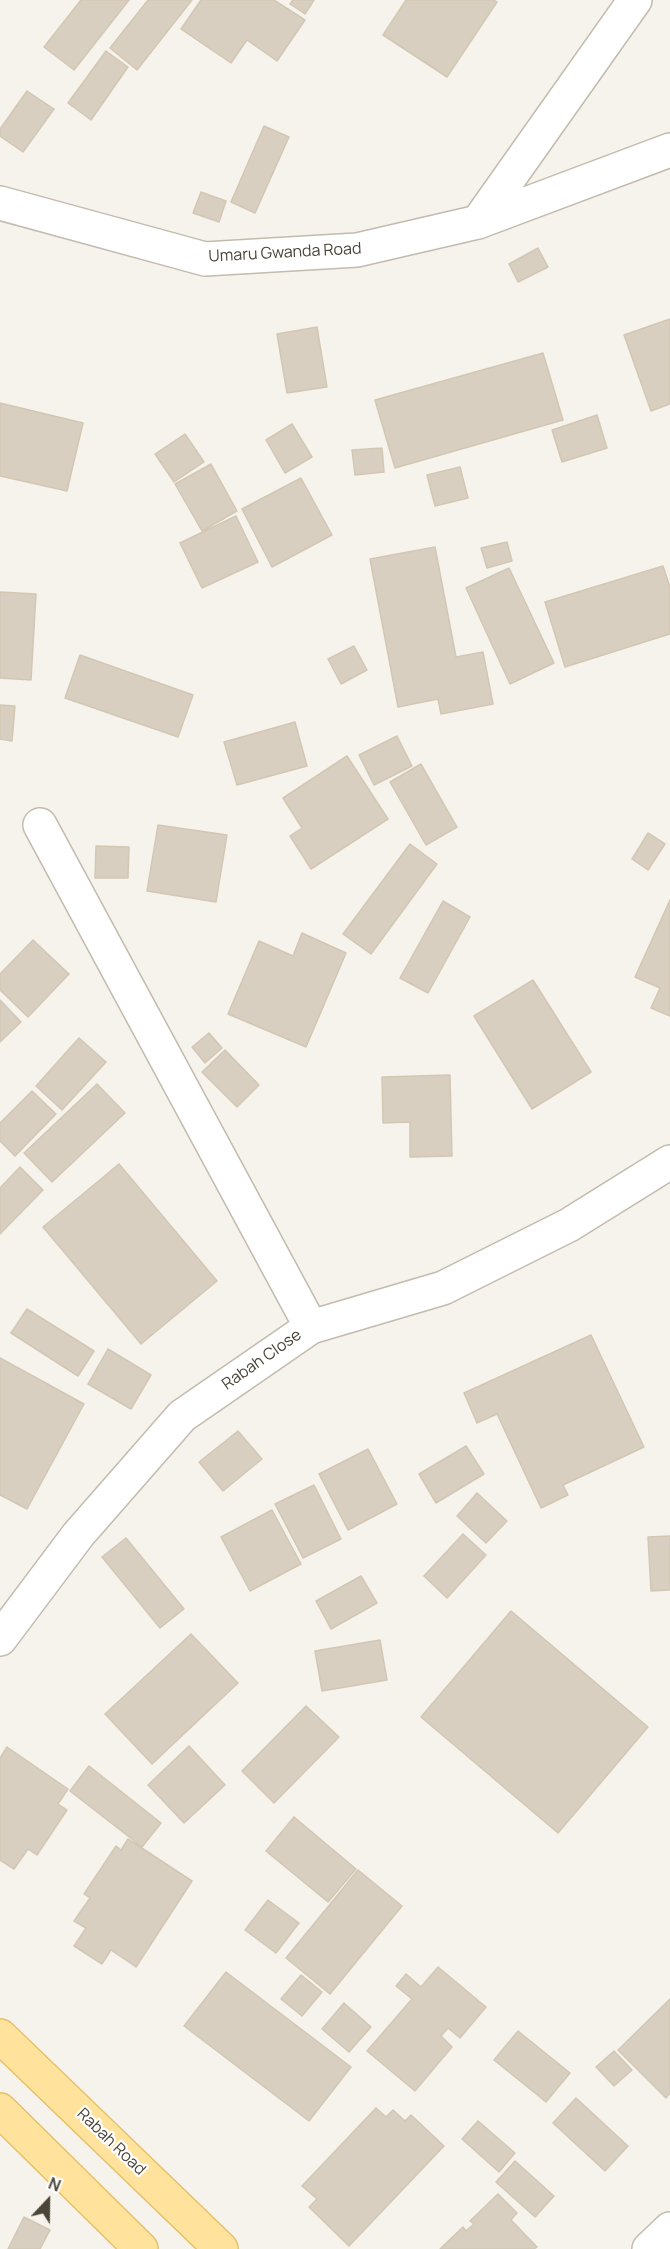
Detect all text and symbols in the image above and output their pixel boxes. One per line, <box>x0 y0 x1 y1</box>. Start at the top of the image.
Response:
street label: Umaru Gwanda Road <box>208 239 362 267</box>
street label: Rabah Close <box>219 1326 305 1394</box>
street label: Rabah Road <box>73 2105 149 2179</box>
north arrow <box>18 2171 78 2231</box>
text: N <box>45 2172 64 2197</box>

